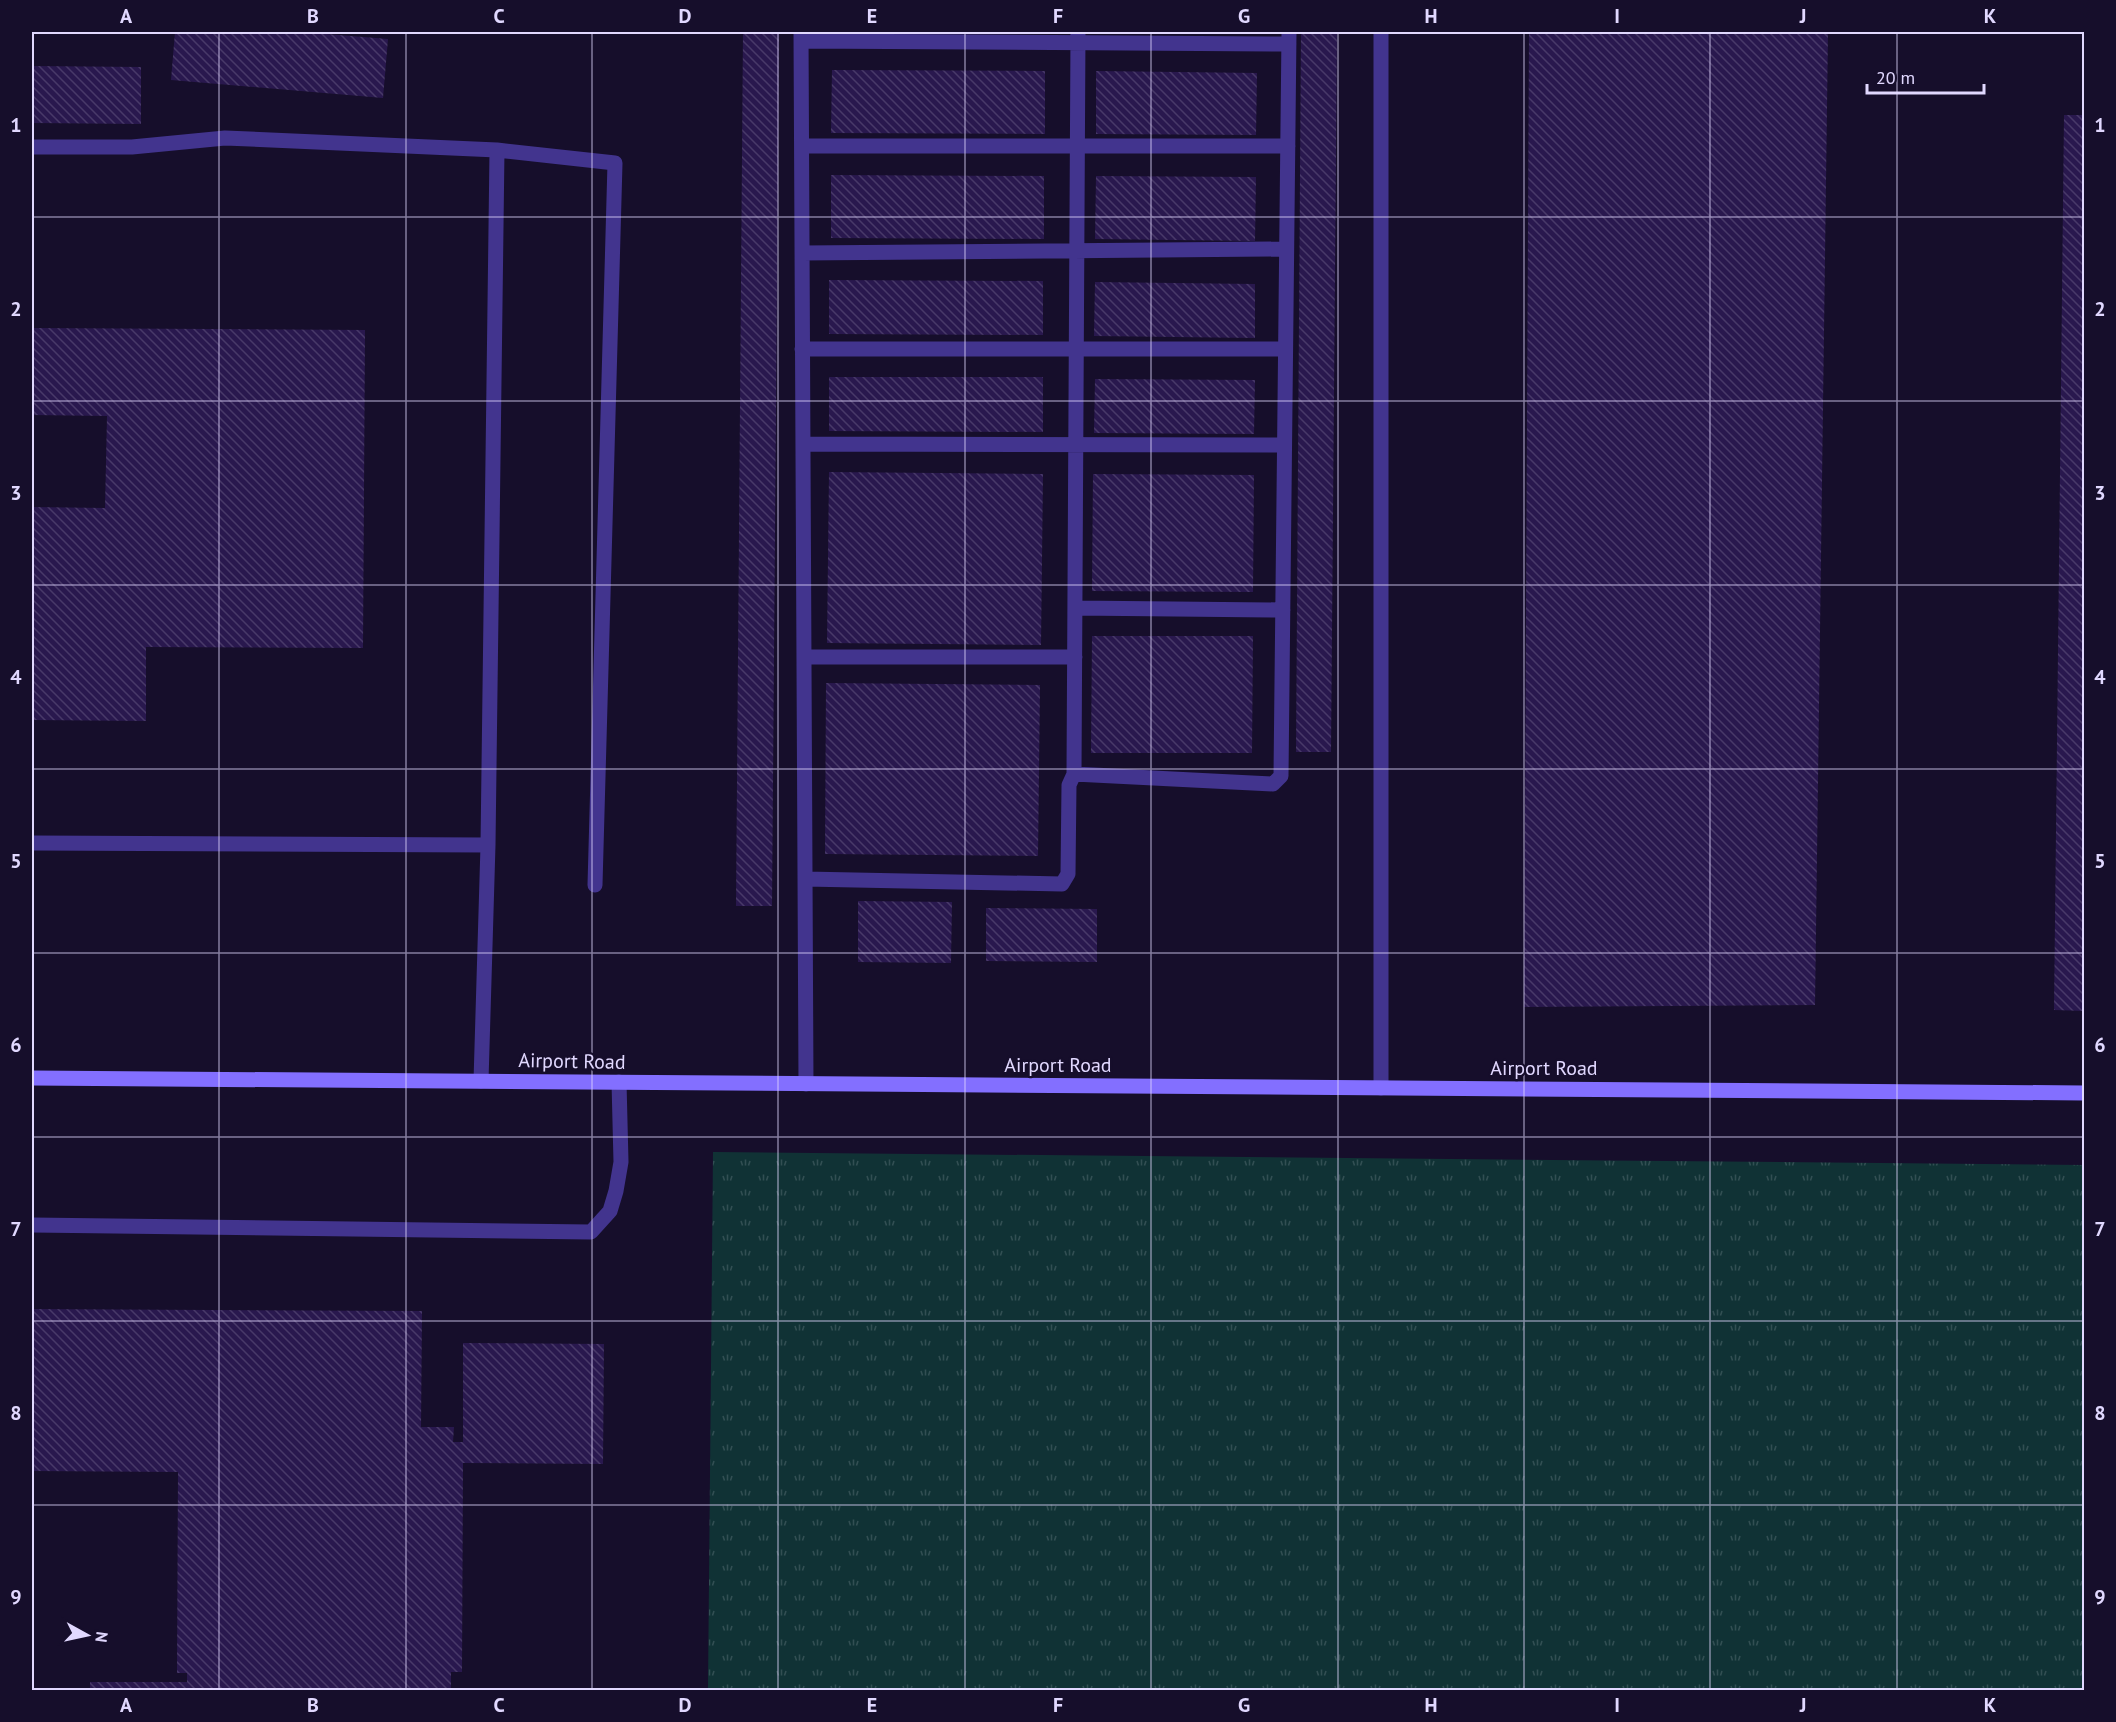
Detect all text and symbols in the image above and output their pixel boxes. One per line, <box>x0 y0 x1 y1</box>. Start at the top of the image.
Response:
text: A <box>120 3 133 29</box>
text: B <box>307 3 319 29</box>
text: C <box>493 3 505 29</box>
text: D <box>679 3 692 29</box>
text: E <box>867 3 877 29</box>
text: F <box>1053 3 1063 29</box>
text: G <box>1238 3 1250 29</box>
text: H <box>1424 3 1438 29</box>
text: I <box>1614 3 1620 29</box>
text: J <box>1799 3 1806 29</box>
text: K <box>1984 3 1997 29</box>
scale bar <box>1867 57 1984 95</box>
text: 20 m <box>1876 66 1915 89</box>
text: 1 <box>10 112 22 138</box>
text: 1 <box>2094 112 2106 138</box>
text: 2 <box>10 296 22 322</box>
text: 2 <box>2094 296 2106 322</box>
text: 3 <box>10 480 22 506</box>
text: 3 <box>2094 480 2106 506</box>
text: 4 <box>10 664 22 690</box>
text: 4 <box>2094 664 2106 690</box>
text: 5 <box>10 848 22 874</box>
text: 5 <box>2094 848 2106 874</box>
text: 6 <box>10 1032 22 1058</box>
text: 6 <box>2094 1032 2106 1058</box>
street label: Airport Road <box>518 1047 626 1075</box>
street label: Airport Road <box>1004 1052 1112 1078</box>
street label: Airport Road <box>1490 1055 1598 1081</box>
text: 7 <box>10 1216 22 1242</box>
text: 7 <box>2094 1216 2106 1242</box>
text: 8 <box>10 1400 22 1426</box>
text: 8 <box>2094 1400 2106 1426</box>
text: 9 <box>10 1584 22 1610</box>
text: 9 <box>2094 1584 2106 1610</box>
north arrow <box>57 1605 117 1665</box>
text: N <box>91 1630 112 1644</box>
text: A <box>120 1692 133 1718</box>
text: B <box>307 1692 319 1718</box>
text: C <box>493 1692 505 1718</box>
text: D <box>679 1692 692 1718</box>
text: E <box>867 1692 877 1718</box>
text: F <box>1053 1692 1063 1718</box>
text: G <box>1238 1692 1250 1718</box>
text: H <box>1424 1692 1438 1718</box>
text: I <box>1614 1692 1620 1718</box>
text: J <box>1799 1692 1806 1718</box>
text: K <box>1984 1692 1997 1718</box>

